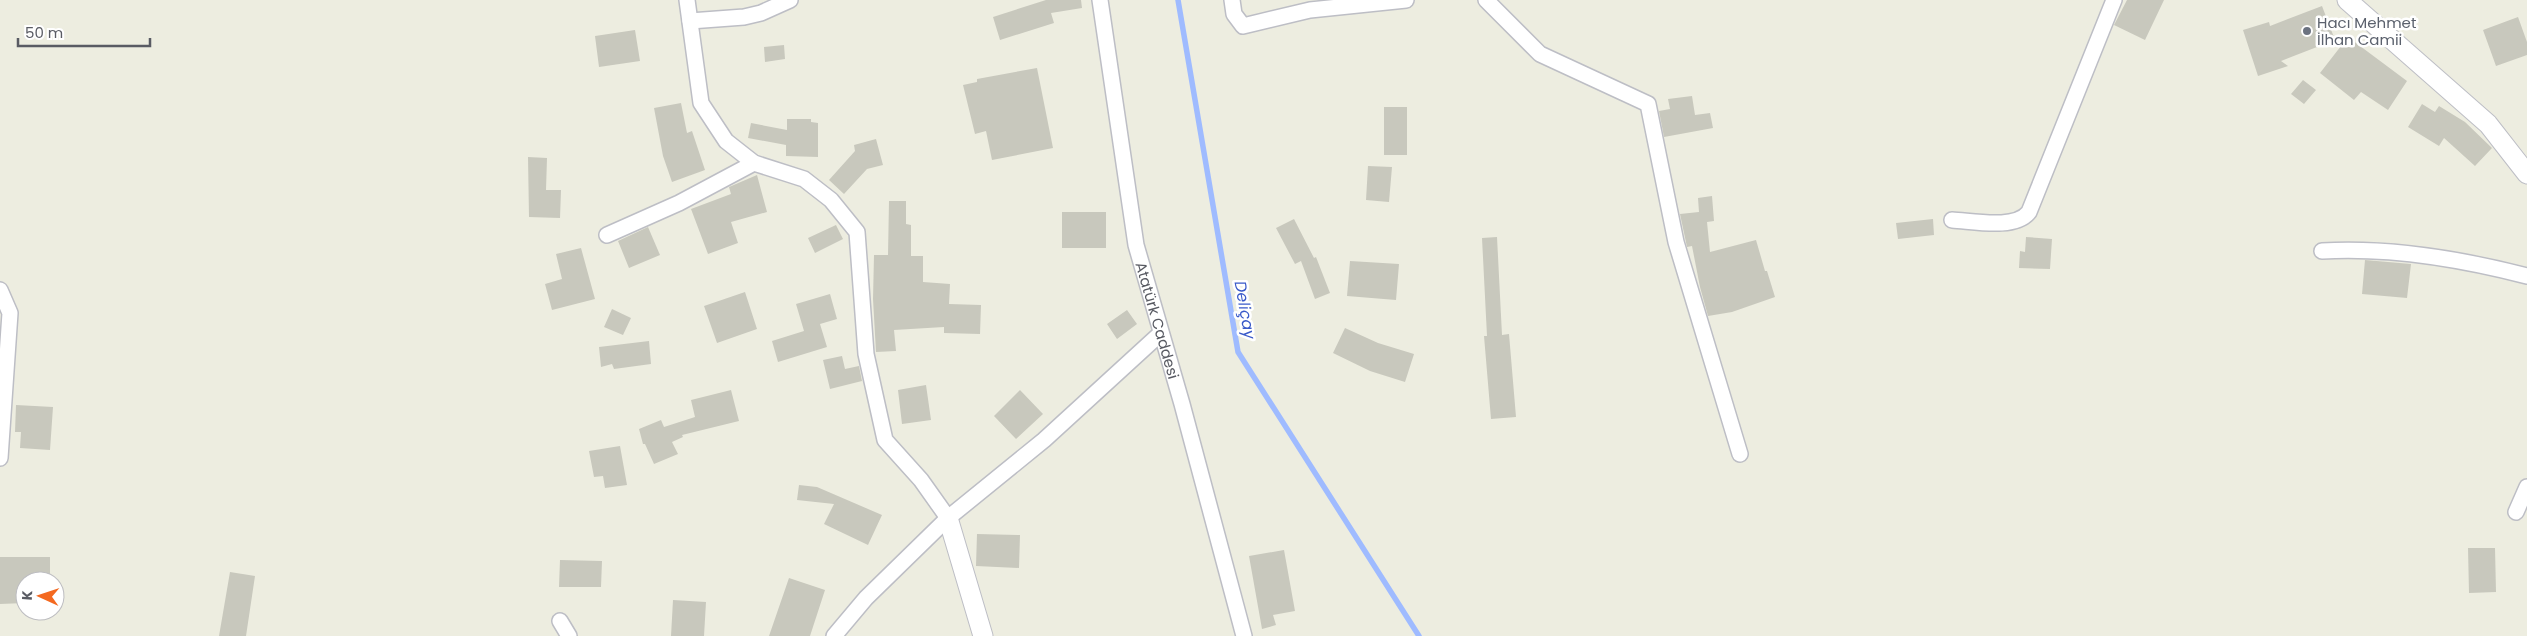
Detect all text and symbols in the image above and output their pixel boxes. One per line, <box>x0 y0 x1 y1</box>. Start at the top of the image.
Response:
place label: Hacı Mehmet İlhan Camii <box>2317 12 2416 50</box>
scale bar <box>18 15 150 47</box>
text: 50 m <box>25 22 63 43</box>
marker: Hacı Mehmet İlhan Camii <box>2301 25 2313 37</box>
street label: Atatürk Caddesi <box>1131 259 1185 381</box>
water label: Deliçay <box>1229 279 1262 342</box>
north arrow <box>15 571 65 621</box>
text: K <box>17 590 37 601</box>

